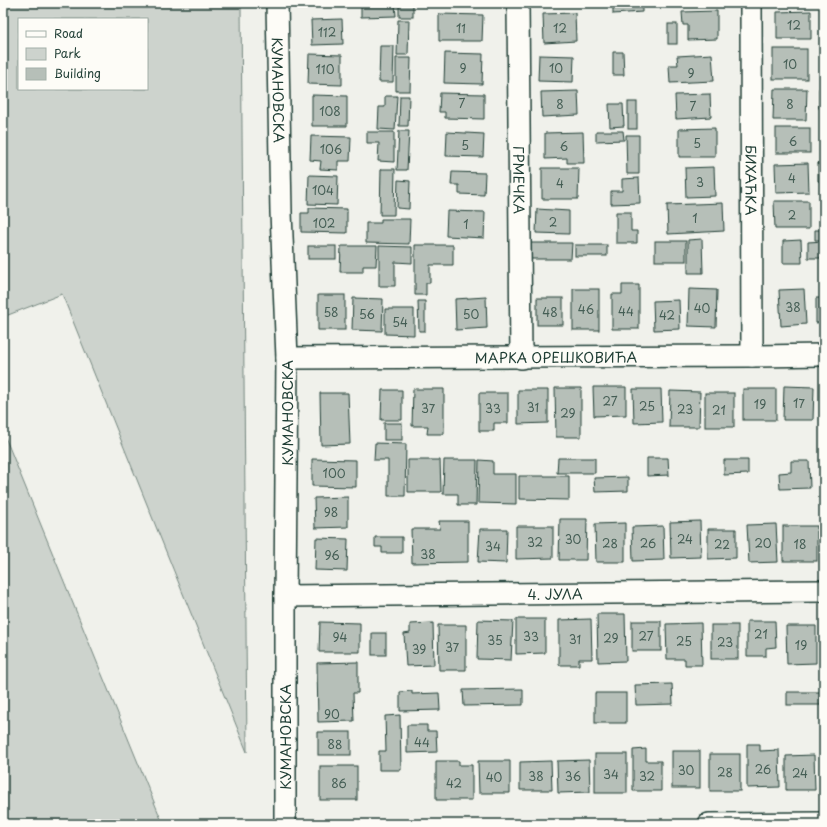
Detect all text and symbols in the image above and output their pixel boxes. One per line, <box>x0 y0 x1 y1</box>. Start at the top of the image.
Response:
house number: 12 <box>787 16 801 34</box>
legend <box>18 18 148 90</box>
house number: 11 <box>456 19 466 37</box>
house number: 12 <box>553 19 567 37</box>
house number: 112 <box>318 23 336 41</box>
text: Road <box>54 24 83 42</box>
street label: КУМАНОВСКА <box>267 37 290 143</box>
text: Park <box>54 44 81 62</box>
house number: 10 <box>783 55 797 73</box>
house number: 9 <box>459 59 467 77</box>
house number: 10 <box>549 59 563 77</box>
house number: 110 <box>316 60 335 78</box>
text: Building <box>54 64 101 82</box>
house number: 9 <box>687 64 695 82</box>
house number: 7 <box>459 94 466 112</box>
house number: 8 <box>556 95 564 113</box>
house number: 8 <box>786 95 794 113</box>
house number: 7 <box>690 97 697 115</box>
house number: 108 <box>319 102 341 120</box>
house number: 6 <box>789 132 797 150</box>
house number: 5 <box>693 134 701 152</box>
house number: 5 <box>461 136 469 154</box>
house number: 6 <box>560 137 568 155</box>
house number: 106 <box>320 140 342 158</box>
street label: БИХАЋКА <box>741 145 762 216</box>
street label: ГРМЕЧКА <box>509 146 530 215</box>
house number: 4 <box>788 169 796 187</box>
house number: 3 <box>696 173 704 191</box>
house number: 4 <box>556 174 564 192</box>
house number: 104 <box>312 181 334 199</box>
house number: 2 <box>788 206 796 224</box>
house number: 1 <box>692 209 698 227</box>
house number: 2 <box>549 213 557 231</box>
house number: 102 <box>313 214 335 232</box>
house number: 1 <box>463 215 469 233</box>
house number: 38 <box>785 298 801 316</box>
house number: 40 <box>694 299 711 317</box>
house number: 46 <box>578 300 594 318</box>
house number: 44 <box>618 302 634 320</box>
house number: 58 <box>323 303 339 321</box>
house number: 48 <box>542 303 558 321</box>
house number: 56 <box>359 305 375 323</box>
house number: 50 <box>463 305 479 323</box>
house number: 42 <box>659 306 675 324</box>
house number: 54 <box>392 313 408 331</box>
street label: МАРКА ОРЕШКОВИЋА <box>475 346 638 368</box>
street label: КУМАНОВСКА <box>277 360 298 466</box>
house number: 27 <box>603 392 618 410</box>
house number: 17 <box>793 394 805 412</box>
house number: 19 <box>754 395 766 413</box>
house number: 25 <box>639 397 655 415</box>
house number: 31 <box>527 398 539 416</box>
house number: 37 <box>421 399 436 417</box>
house number: 33 <box>485 399 501 417</box>
house number: 23 <box>677 400 693 418</box>
house number: 21 <box>712 401 726 419</box>
house number: 29 <box>560 404 576 422</box>
house number: 100 <box>323 464 346 482</box>
house number: 98 <box>324 503 338 521</box>
house number: 30 <box>565 530 582 548</box>
house number: 24 <box>677 530 693 548</box>
house number: 32 <box>527 533 543 551</box>
house number: 28 <box>602 534 618 552</box>
house number: 26 <box>640 534 656 552</box>
house number: 20 <box>754 534 772 552</box>
house number: 22 <box>714 535 730 553</box>
house number: 18 <box>794 535 806 553</box>
house number: 34 <box>485 537 501 555</box>
house number: 38 <box>420 545 436 563</box>
house number: 96 <box>324 546 340 564</box>
street label: 4. ЈУЛА <box>527 583 583 604</box>
house number: 21 <box>754 625 768 643</box>
house number: 33 <box>523 627 539 645</box>
house number: 27 <box>639 627 654 645</box>
house number: 94 <box>333 628 348 646</box>
house number: 29 <box>603 629 619 647</box>
house number: 31 <box>569 630 581 648</box>
house number: 35 <box>487 631 503 649</box>
house number: 25 <box>676 632 692 650</box>
house number: 23 <box>717 633 733 651</box>
house number: 19 <box>795 636 807 654</box>
house number: 37 <box>445 638 460 656</box>
house number: 39 <box>412 640 426 658</box>
street label: КУМАНОВСКА <box>275 684 296 790</box>
house number: 90 <box>324 705 340 723</box>
house number: 44 <box>414 733 430 751</box>
house number: 88 <box>328 735 342 753</box>
house number: 26 <box>755 760 771 778</box>
house number: 30 <box>678 761 695 779</box>
house number: 28 <box>717 763 733 781</box>
house number: 24 <box>792 764 808 782</box>
house number: 34 <box>603 765 619 783</box>
house number: 38 <box>528 767 544 785</box>
house number: 36 <box>565 767 581 785</box>
house number: 32 <box>639 767 655 785</box>
house number: 40 <box>486 768 503 786</box>
house number: 86 <box>331 774 347 792</box>
house number: 42 <box>446 774 462 792</box>

